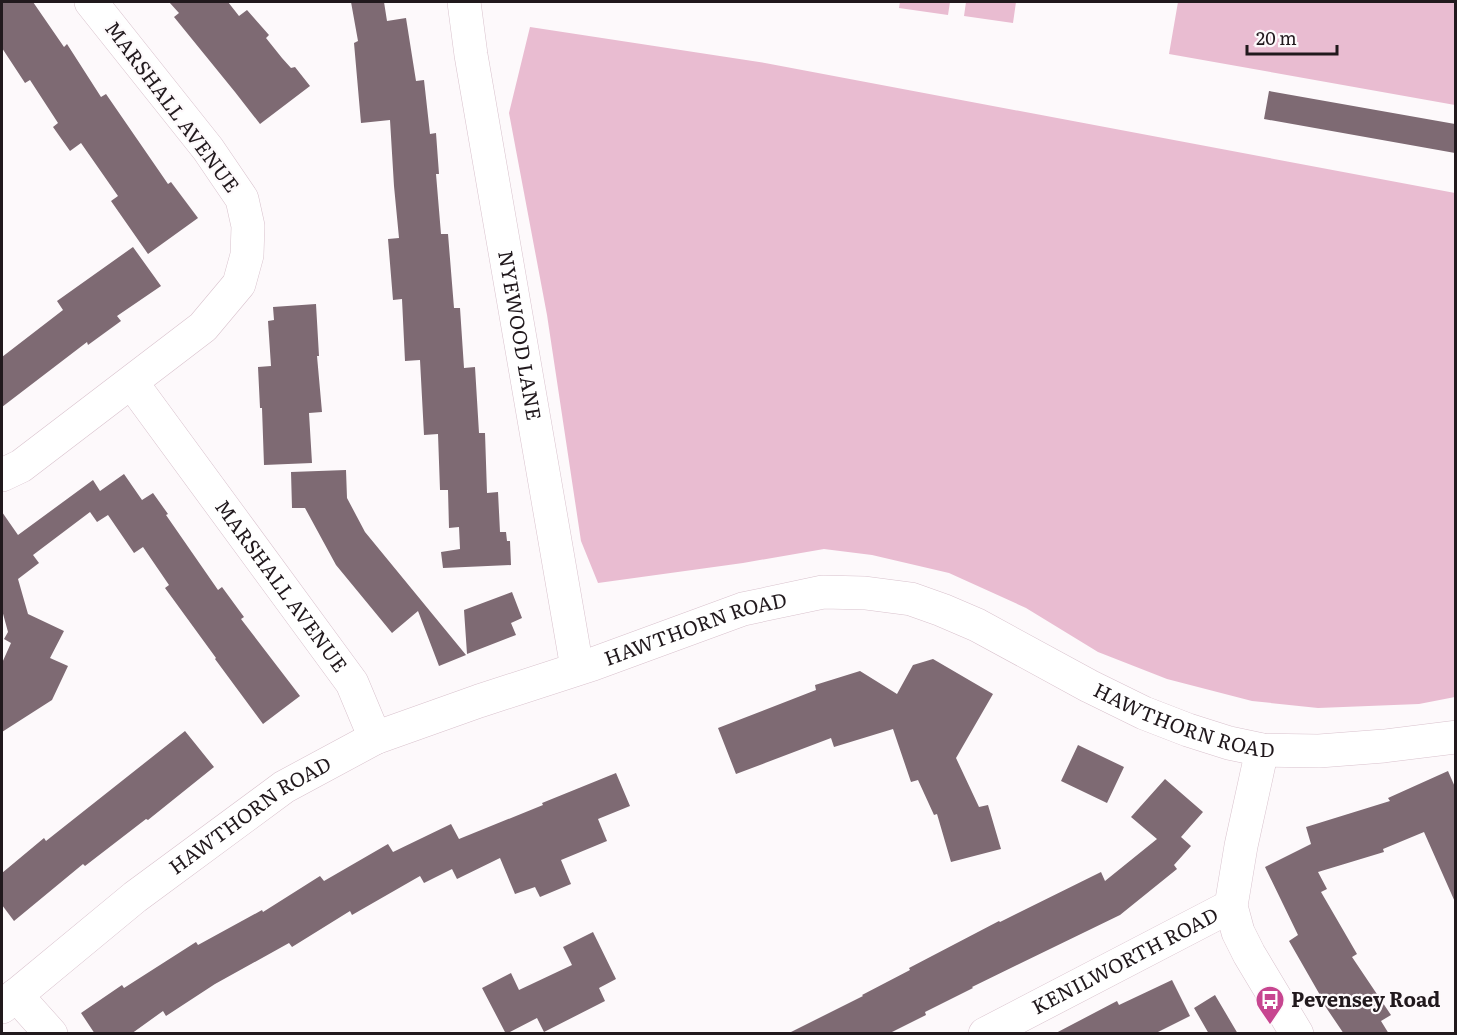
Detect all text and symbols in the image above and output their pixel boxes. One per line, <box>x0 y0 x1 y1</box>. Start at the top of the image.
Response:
street label: MARSHALL AVENUE <box>99 14 248 198</box>
scale bar <box>1247 18 1337 56</box>
text: 20 m <box>1256 24 1297 51</box>
street label: NYEWOOD LANE <box>492 248 551 422</box>
street label: MARSHALL AVENUE <box>209 492 356 678</box>
street label: HAWTHORN ROAD <box>599 583 789 672</box>
street label: HAWTHORN ROAD <box>1089 674 1275 763</box>
street label: HAWTHORN ROAD <box>162 747 336 880</box>
street label: KENILWORTH ROAD <box>1026 898 1223 1020</box>
place label: Pevensey Road <box>1291 983 1441 1013</box>
bus stop icon: Pevensey Road <box>1254 984 1286 1026</box>

